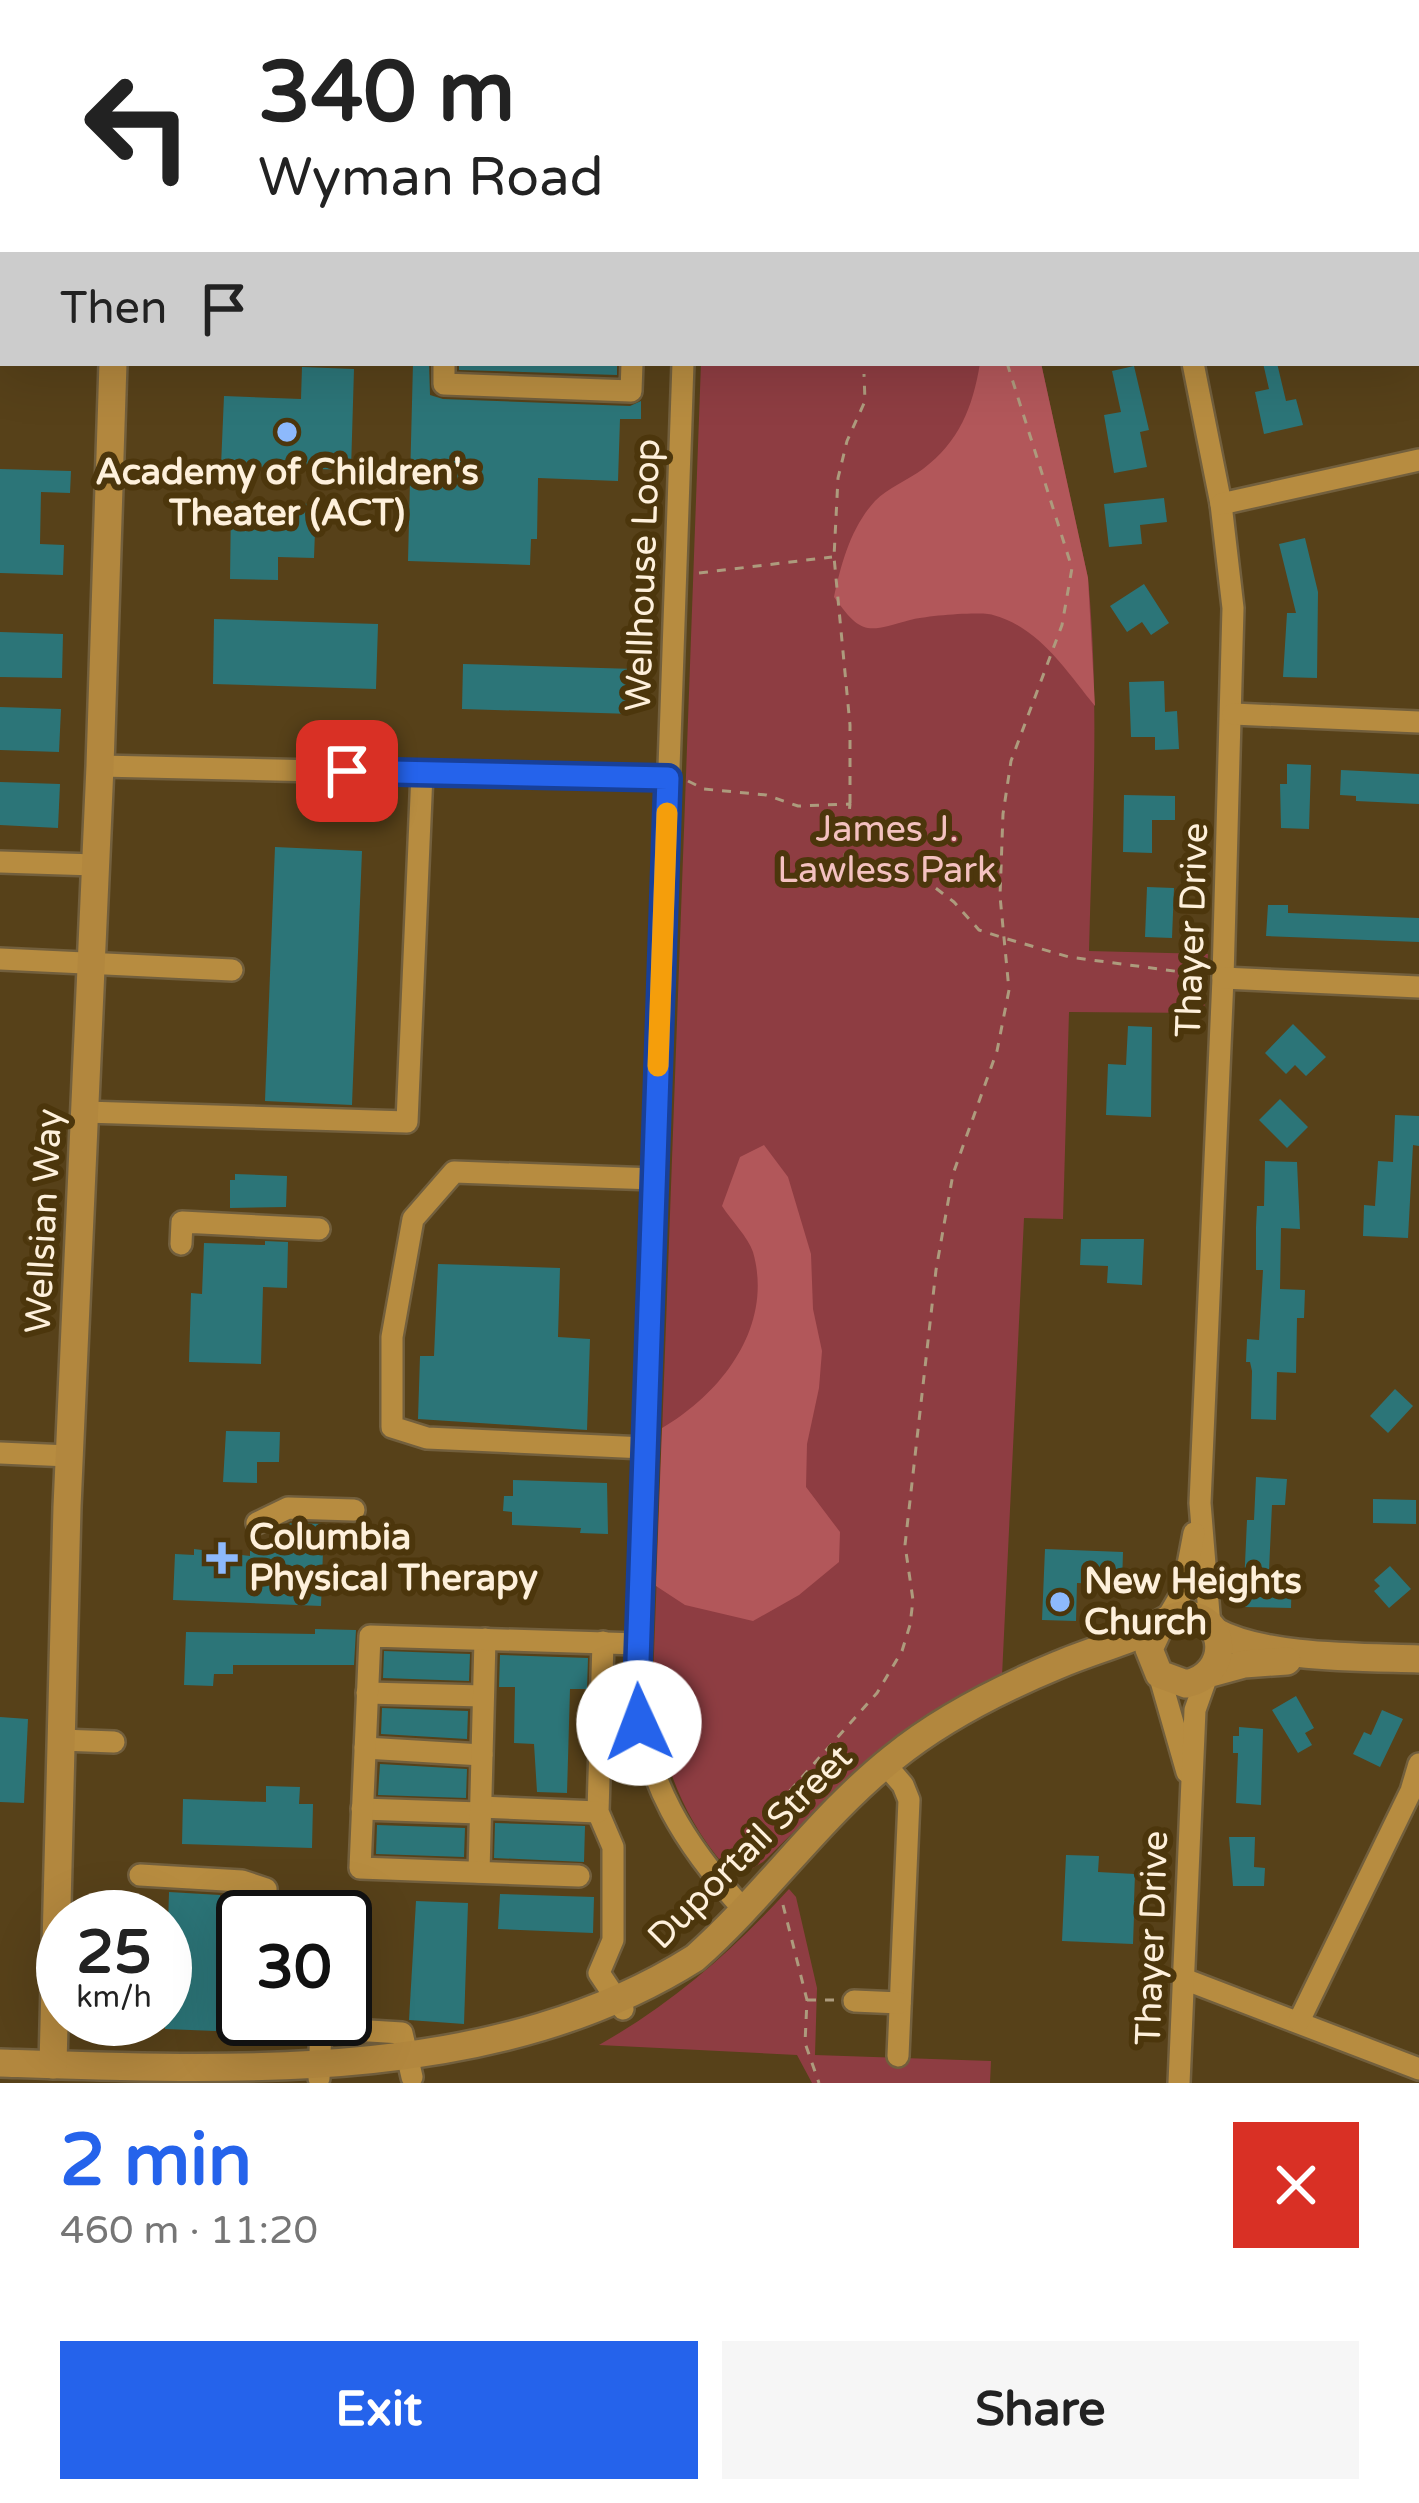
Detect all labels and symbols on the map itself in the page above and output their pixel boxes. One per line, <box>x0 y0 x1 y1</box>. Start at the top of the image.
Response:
marker: Academy of Children's Theater (ACT) <box>274 419 300 445</box>
street label: Wellhouse Loop <box>617 438 669 712</box>
place label: Academy of Children's Theater (ACT) <box>95 451 479 535</box>
pin <box>296 720 398 822</box>
park label: James J. Lawless Park <box>777 808 997 892</box>
street label: Thayer Drive <box>1167 822 1217 1038</box>
street label: Wellsian Way <box>17 1108 71 1334</box>
place label: Columbia Physical Therapy <box>249 1516 538 1600</box>
marker: Columbia Physical Therapy <box>206 1542 238 1574</box>
place label: New Heights Church <box>1084 1560 1302 1644</box>
marker: New Heights Church <box>1047 1589 1073 1615</box>
position arrow <box>576 1660 702 1786</box>
street label: Duportail Street <box>639 1736 861 1958</box>
street label: Thayer Drive <box>1127 1830 1177 2046</box>
speed limit sign: 30 <box>216 1890 372 2046</box>

